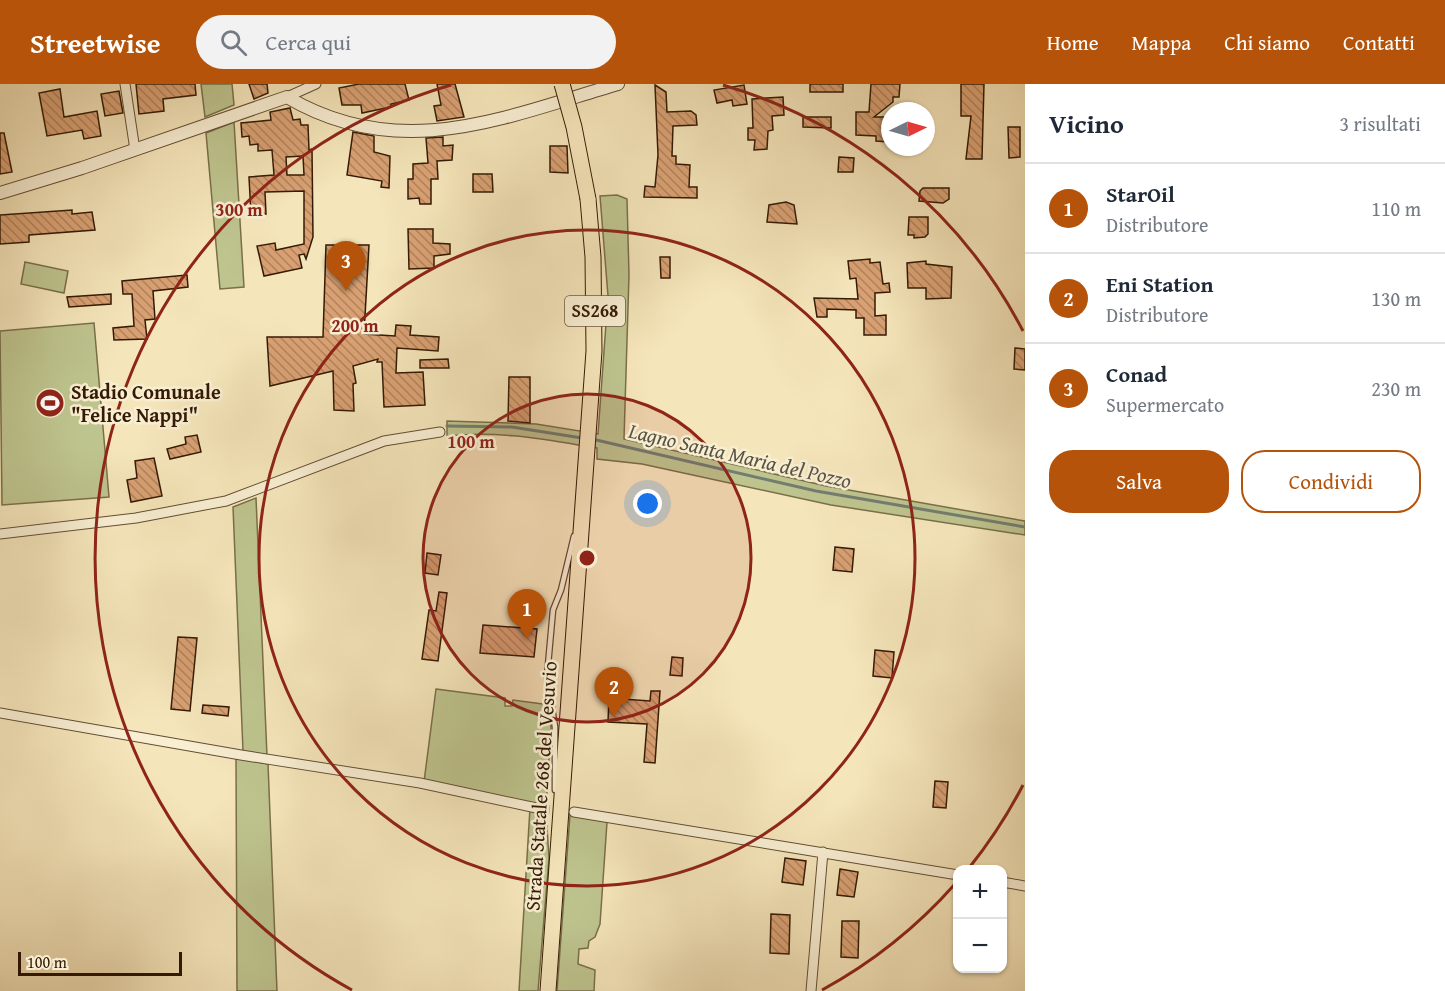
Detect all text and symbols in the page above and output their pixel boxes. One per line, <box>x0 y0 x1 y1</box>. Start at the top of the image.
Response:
search box <box>196 15 616 69</box>
text: Streetwise <box>30 22 160 63</box>
icon: search <box>217 26 250 59</box>
text: Cerca qui <box>265 26 351 58</box>
text: Home <box>1047 27 1099 58</box>
text: Mappa <box>1132 27 1191 58</box>
text: Chi siamo <box>1224 27 1310 58</box>
text: Contatti <box>1343 27 1415 58</box>
north arrow <box>881 102 935 156</box>
text: Vicino <box>1049 104 1124 143</box>
text: 3 risultati <box>1340 109 1421 138</box>
text: StarOil <box>1106 178 1175 210</box>
text: 1 <box>1063 194 1074 223</box>
text: 110 m <box>1371 194 1421 223</box>
text: 300 m <box>215 196 263 223</box>
text: Distributore <box>1106 210 1208 239</box>
pin: 3 <box>326 242 366 291</box>
text: Eni Station <box>1106 268 1213 300</box>
text: 2 <box>1063 284 1074 313</box>
text: 130 m <box>1371 284 1421 313</box>
road number: SS268 <box>565 296 625 326</box>
text: Distributore <box>1106 300 1208 329</box>
text: 200 m <box>331 312 379 339</box>
text: Conad <box>1106 358 1167 390</box>
text: 3 <box>1063 374 1074 403</box>
text: 230 m <box>1371 374 1421 403</box>
place label: Stadio Comunale "Felice Nappi" <box>71 377 221 429</box>
sports icon: Stadio Comunale "Felice Nappi" <box>34 387 66 419</box>
text: Supermercato <box>1106 390 1224 419</box>
water label: Lagno Santa Maria del Pozzo <box>625 415 855 496</box>
text: 100 m <box>447 428 495 455</box>
button: Salva <box>1049 450 1229 513</box>
button: Condividi <box>1241 450 1421 513</box>
your location <box>633 489 662 518</box>
centre of rings <box>577 548 597 568</box>
pin: 1 <box>508 590 546 639</box>
street label: Strada Statale 268 del Vesuvio <box>517 660 564 912</box>
pin: 2 <box>594 668 634 717</box>
map controls <box>953 865 1007 973</box>
button: + <box>953 865 1007 919</box>
button: − <box>953 919 1007 973</box>
scale bar <box>18 949 182 976</box>
text: 100 m <box>27 950 67 974</box>

